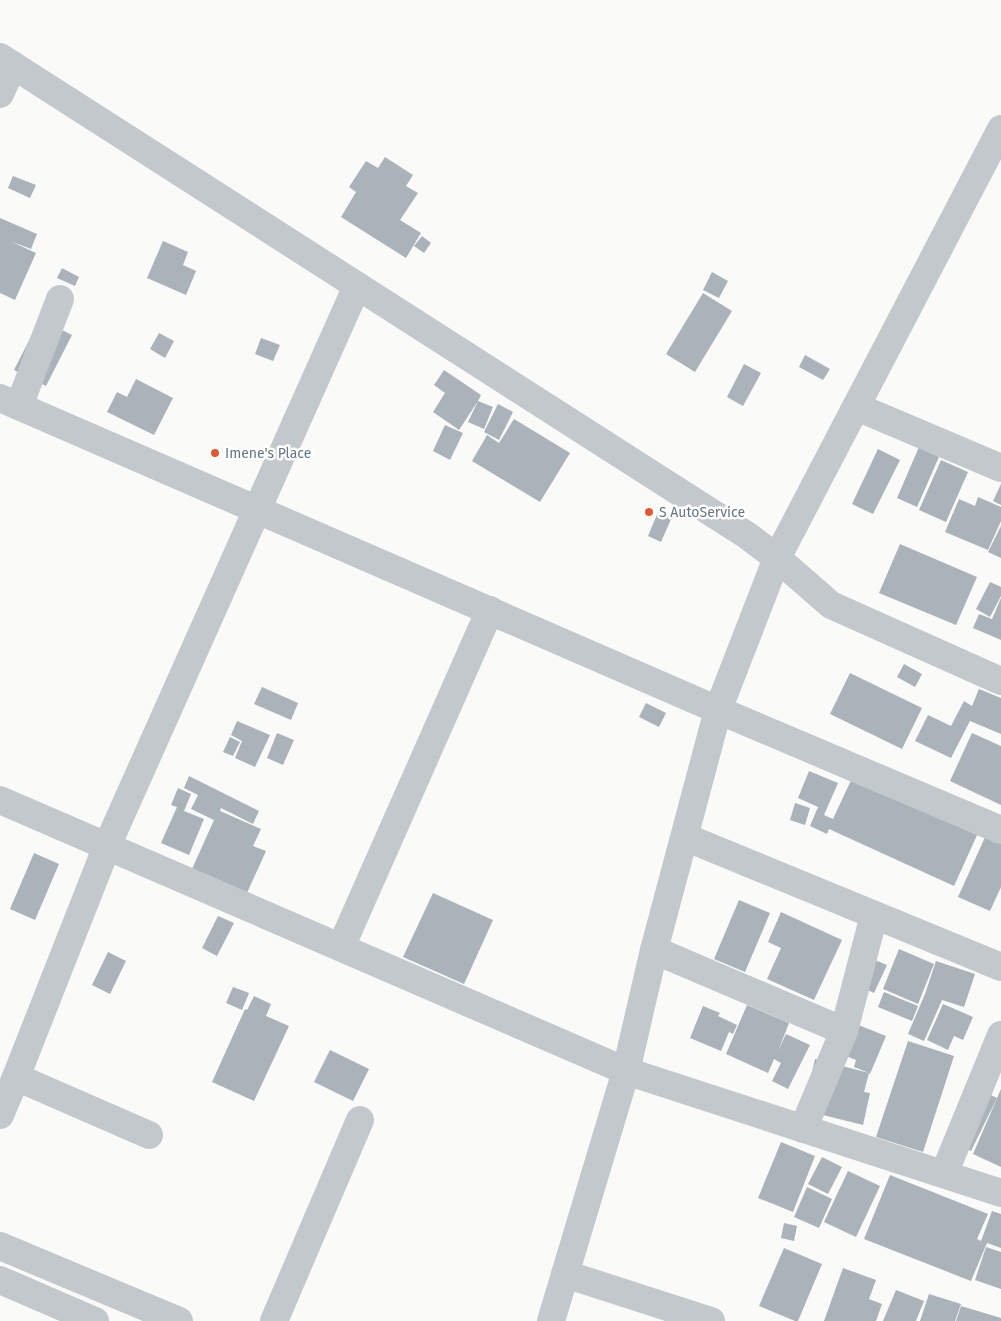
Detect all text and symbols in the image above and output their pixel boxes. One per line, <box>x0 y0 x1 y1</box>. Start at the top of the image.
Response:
place label: Imene's Place <box>225 445 311 462</box>
marker: Imene's Place <box>209 447 221 459</box>
place label: S AutoService <box>659 504 745 521</box>
marker: S AutoService <box>643 506 655 518</box>

